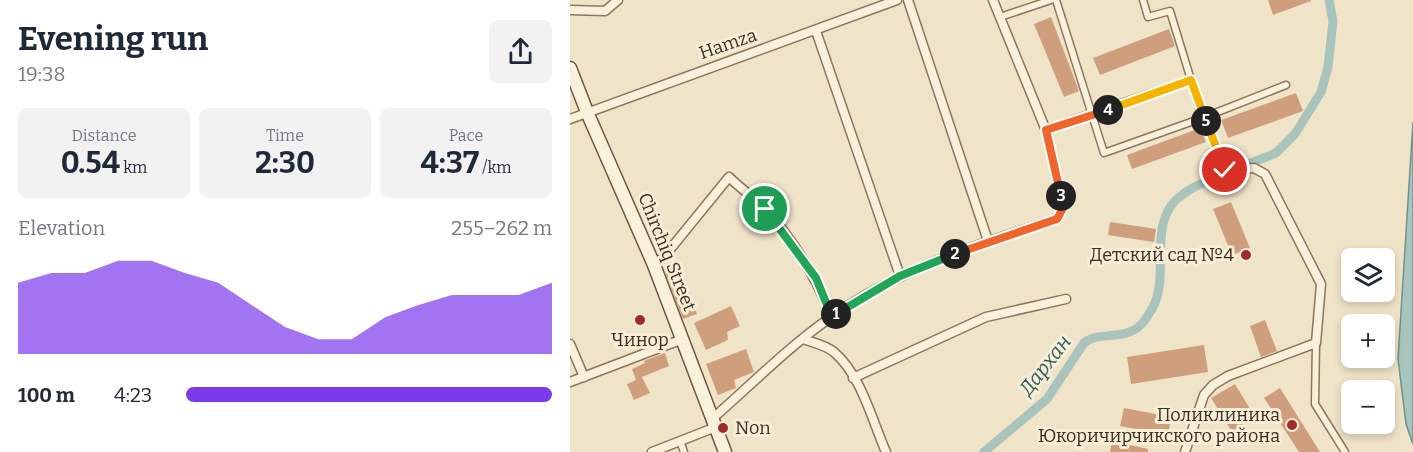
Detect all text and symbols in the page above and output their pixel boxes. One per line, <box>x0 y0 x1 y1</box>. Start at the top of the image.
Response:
text: Evening run <box>18 19 208 59</box>
button: share <box>489 20 552 83</box>
street label: Hamza <box>696 24 760 64</box>
text: 19:38 <box>18 62 65 86</box>
pin: 4 <box>1093 95 1123 125</box>
text: 4 <box>1103 100 1113 119</box>
pin: 5 <box>1191 106 1221 136</box>
text: 5 <box>1202 111 1210 130</box>
text: Distance <box>72 126 136 145</box>
text: Time <box>266 126 304 145</box>
text: Pace <box>449 126 483 145</box>
pin <box>1199 144 1250 195</box>
text: 0.54 <box>61 145 120 181</box>
text: 2:30 <box>255 145 315 181</box>
text: 4:37 <box>420 145 479 181</box>
icon: check <box>1208 153 1241 186</box>
text: km <box>120 158 147 177</box>
text: /km <box>479 158 512 177</box>
pin: 3 <box>1046 181 1076 211</box>
pin <box>739 183 790 234</box>
text: 3 <box>1056 186 1066 205</box>
street label: Chirchiq Street <box>633 190 701 315</box>
icon: arrive <box>748 192 781 225</box>
text: Elevation <box>18 216 105 240</box>
text: 255–262 m <box>451 216 552 240</box>
pin: 2 <box>940 239 970 269</box>
text: 2 <box>950 244 960 263</box>
place label: Детский сад №4 <box>1090 244 1234 266</box>
marker: Детский сад №4 <box>1239 248 1253 262</box>
map controls <box>1341 248 1395 434</box>
button: layers <box>1341 248 1395 302</box>
pin: 1 <box>821 299 851 329</box>
text: 1 <box>833 304 839 323</box>
marker: Чинор <box>633 313 647 327</box>
button: + <box>1341 314 1395 368</box>
place label: Чинор <box>611 329 669 351</box>
water label: Дархан <box>1013 330 1076 401</box>
button: − <box>1341 380 1395 434</box>
text: 100 m <box>18 383 75 407</box>
text: 4:23 <box>114 383 152 407</box>
place label: Поликлиника Юкоричирчикского района <box>1038 404 1280 447</box>
place label: Non <box>735 417 771 439</box>
marker: Поликлиника Юкоричирчикского района <box>1285 418 1299 432</box>
marker: Non <box>716 421 730 435</box>

